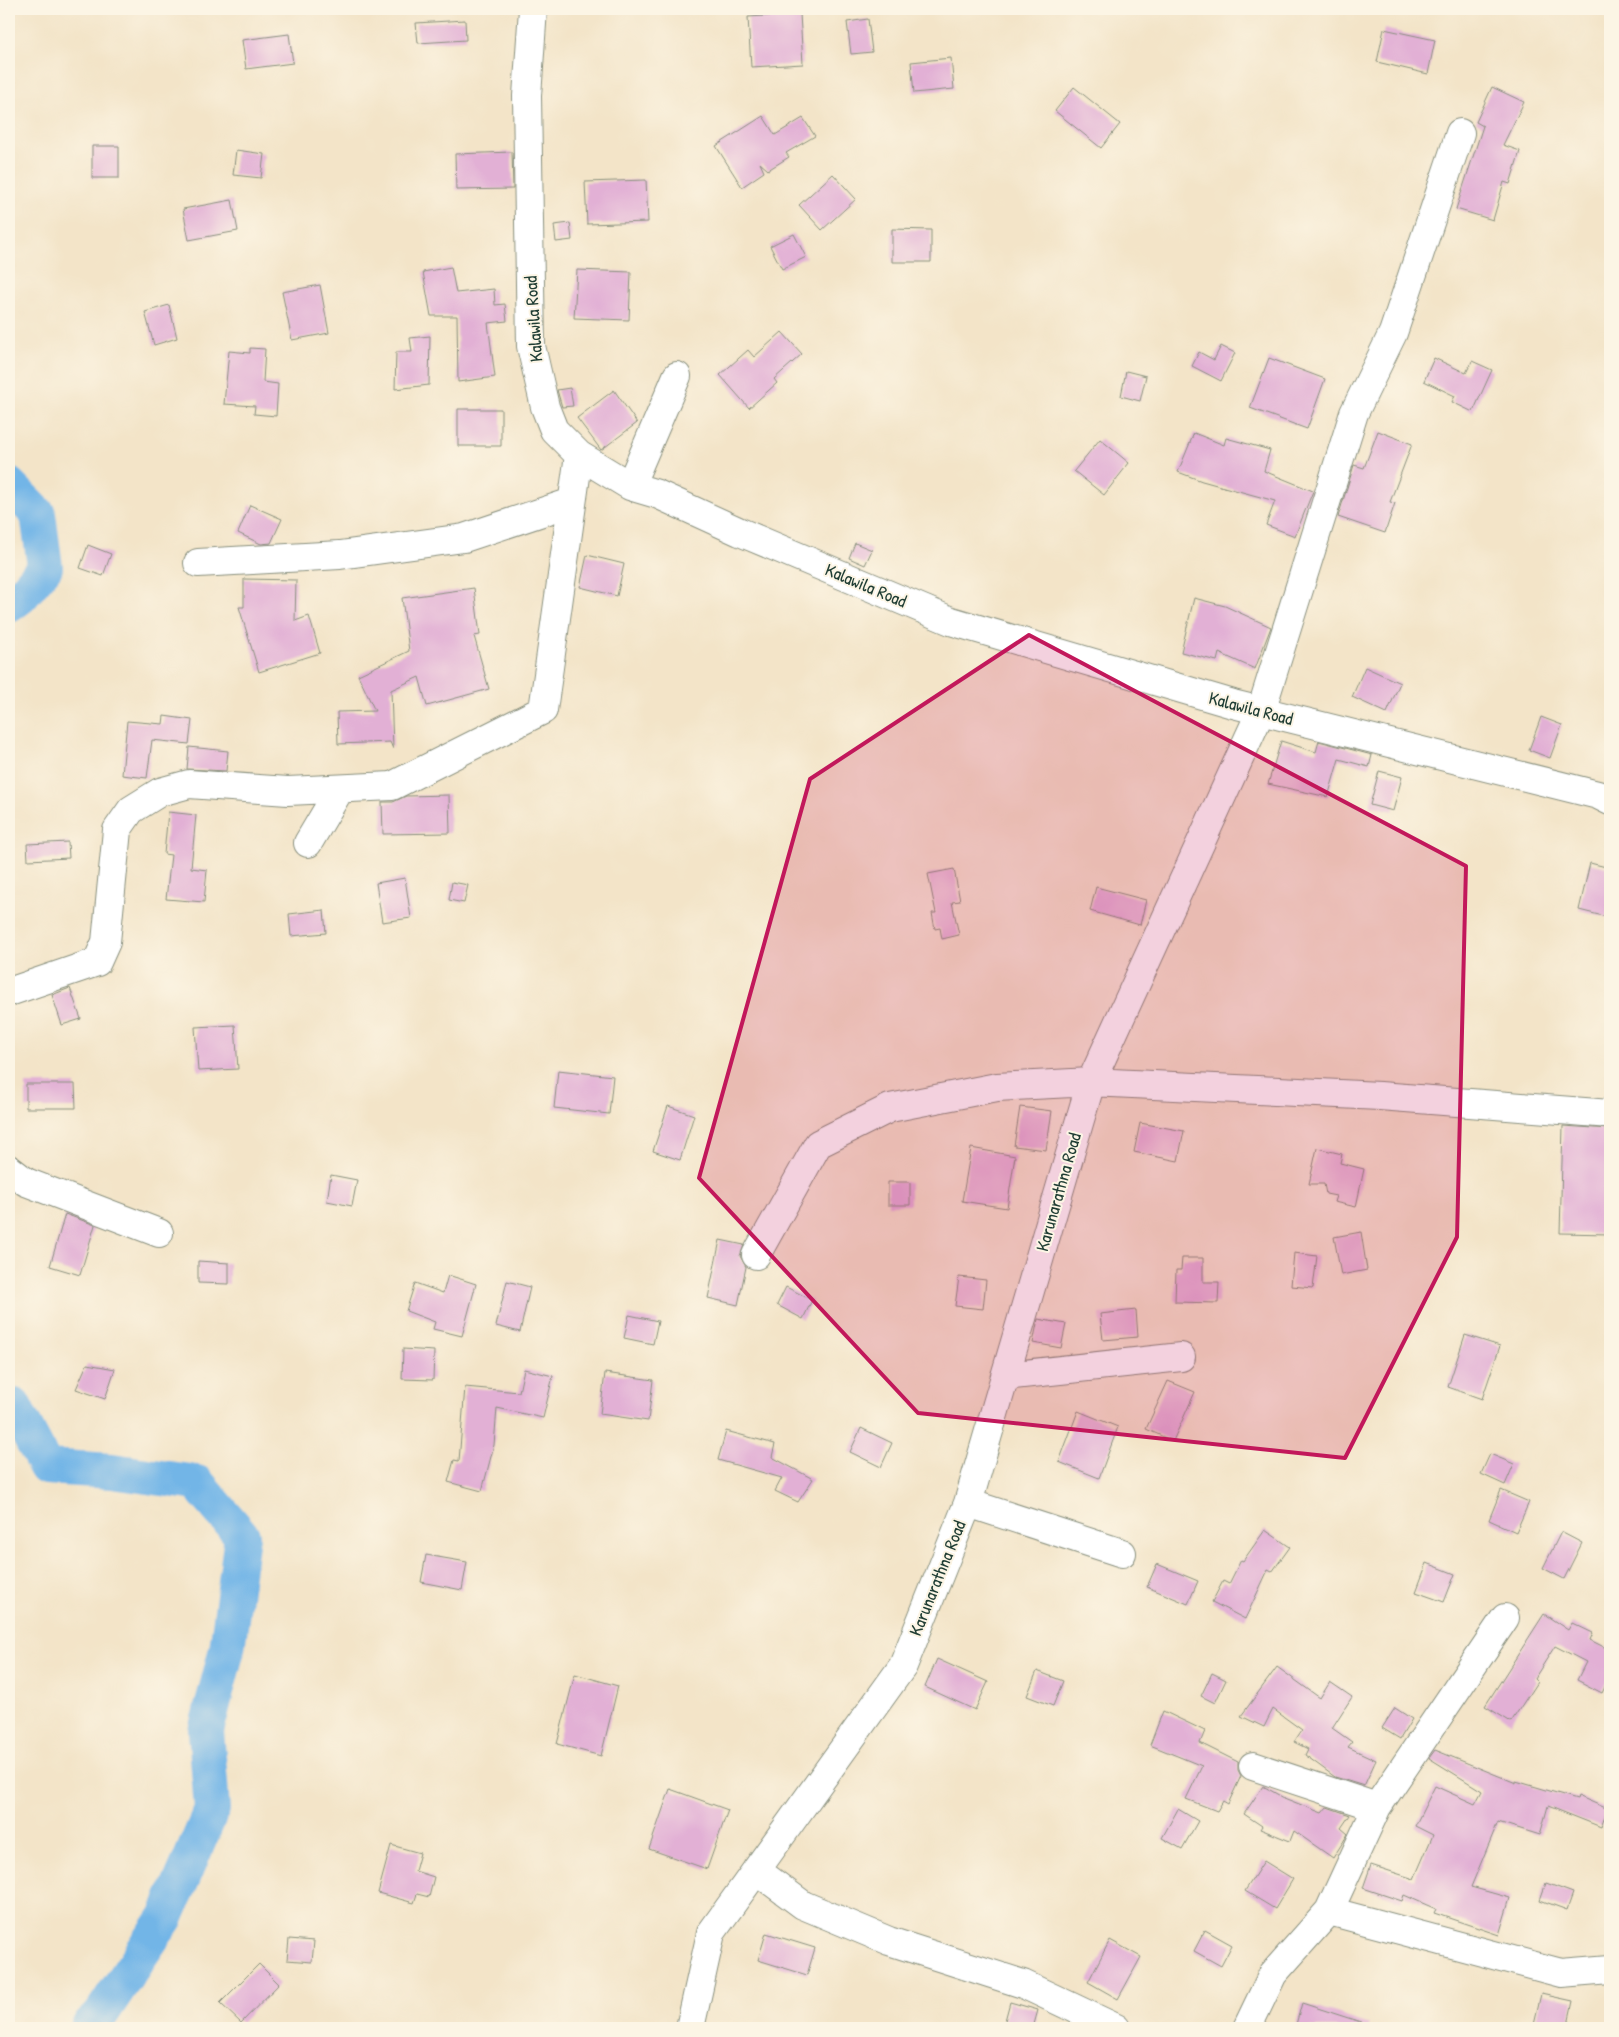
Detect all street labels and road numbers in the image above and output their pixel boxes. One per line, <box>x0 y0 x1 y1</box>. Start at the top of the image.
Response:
street label: Kalawila Road <box>518 275 548 363</box>
street label: Kalawila Road <box>821 557 911 613</box>
street label: Kalawila Road <box>1206 685 1296 731</box>
street label: Karunarathna Road <box>1029 1130 1087 1254</box>
street label: Karunarathna Road <box>902 1517 972 1639</box>

